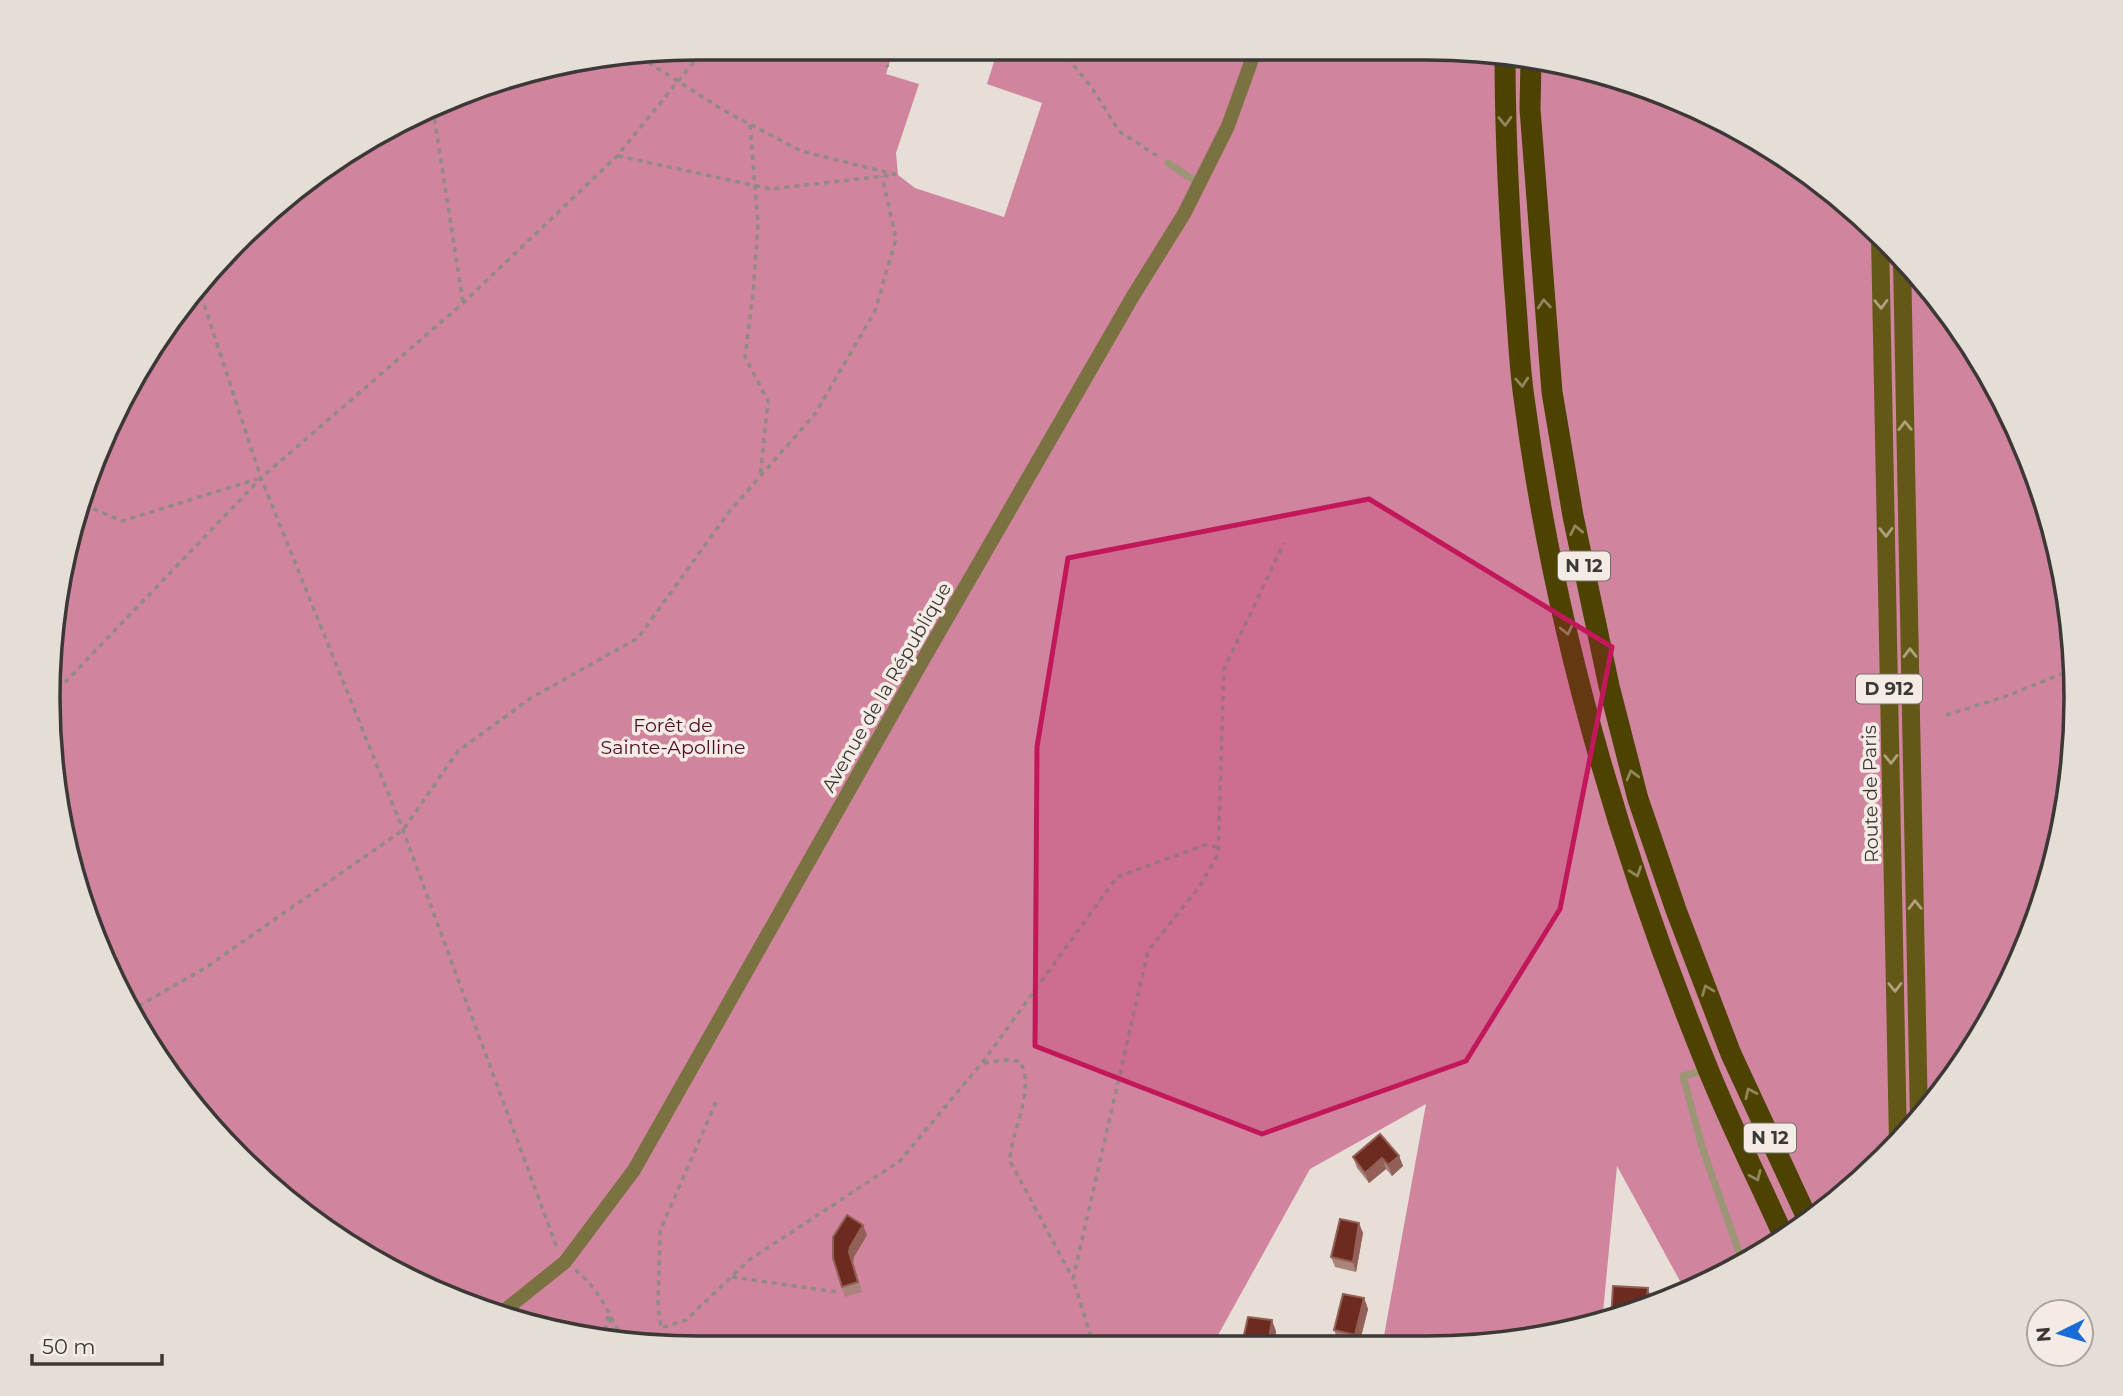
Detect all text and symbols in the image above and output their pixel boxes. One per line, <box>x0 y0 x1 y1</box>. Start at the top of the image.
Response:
one-way arrow <box>1498 116 1513 127</box>
one-way arrow <box>1537 299 1552 310</box>
one-way arrow <box>1873 300 1889 310</box>
one-way arrow <box>1514 377 1529 388</box>
one-way arrow <box>1898 420 1913 431</box>
one-way arrow <box>1569 524 1584 536</box>
one-way arrow <box>1878 527 1894 538</box>
road number: N 12 <box>1558 552 1610 580</box>
street label: Avenue de la République <box>817 578 956 796</box>
one-way arrow <box>1559 624 1574 636</box>
one-way arrow <box>1902 647 1918 658</box>
road number: D 912 <box>1856 674 1922 704</box>
park label: Forêt de Sainte-Apolline <box>601 714 745 759</box>
street label: Route de Paris <box>1858 725 1883 863</box>
one-way arrow <box>1883 754 1898 765</box>
one-way arrow <box>1626 769 1640 781</box>
one-way arrow <box>1628 865 1642 877</box>
one-way arrow <box>1907 899 1923 910</box>
one-way arrow <box>1887 982 1903 992</box>
one-way arrow <box>1701 985 1715 997</box>
one-way arrow <box>1744 1088 1758 1100</box>
road number: N 12 <box>1744 1124 1796 1153</box>
one-way arrow <box>1748 1169 1762 1181</box>
north arrow <box>2025 1298 2095 1368</box>
scale bar <box>32 1322 161 1366</box>
text: N <box>2031 1326 2056 1343</box>
text: 50 m <box>42 1334 96 1359</box>

